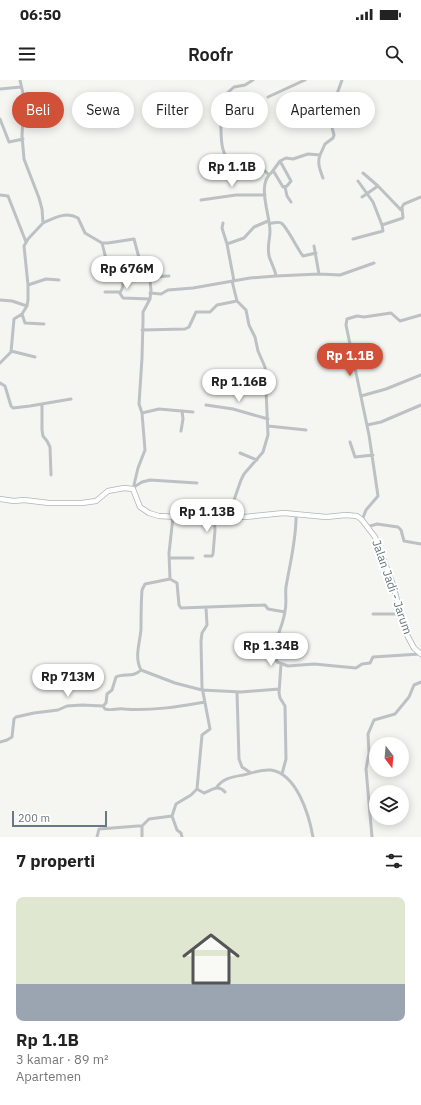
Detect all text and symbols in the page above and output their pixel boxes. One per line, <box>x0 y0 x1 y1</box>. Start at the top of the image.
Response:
text: 06:50 <box>20 5 61 24</box>
icon: menu <box>16 43 38 65</box>
text: Roofr <box>188 43 233 66</box>
icon: search <box>383 43 405 65</box>
chip: Beli <box>12 92 64 128</box>
chip: Sewa <box>72 92 134 128</box>
chip: Filter <box>142 92 203 128</box>
chip: Baru <box>211 92 268 128</box>
chip: Apartemen <box>276 92 375 128</box>
pin: Rp 1.1B <box>195 154 269 188</box>
text: Rp 1.1B <box>208 158 256 175</box>
pin: Rp 676M <box>90 256 164 290</box>
text: Rp 676M <box>100 260 154 277</box>
pin: Rp 1.1B <box>313 343 387 377</box>
text: Rp 1.1B <box>326 347 374 364</box>
pin: Rp 1.16B <box>198 369 280 403</box>
text: Rp 1.16B <box>211 373 267 390</box>
pin: Rp 1.13B <box>166 499 248 533</box>
text: Rp 1.13B <box>179 503 235 520</box>
street label: Jalan Jadi - Jarum <box>369 538 416 636</box>
pin: Rp 1.34B <box>230 633 312 667</box>
text: Rp 1.34B <box>243 637 299 654</box>
pin: Rp 713M <box>31 664 105 698</box>
text: Rp 713M <box>41 668 95 685</box>
north arrow <box>369 737 409 777</box>
map controls <box>369 737 409 825</box>
button: layers <box>369 785 409 825</box>
scale bar <box>12 809 107 828</box>
text: 200 m <box>18 811 50 825</box>
text: 7 properti <box>16 850 95 872</box>
icon: filters <box>383 850 405 872</box>
icon: home <box>175 923 247 995</box>
text: Rp 1.1B <box>16 1029 79 1051</box>
text: 3 kamar · 89 m² <box>16 1051 109 1068</box>
text: Apartemen <box>16 1068 81 1085</box>

